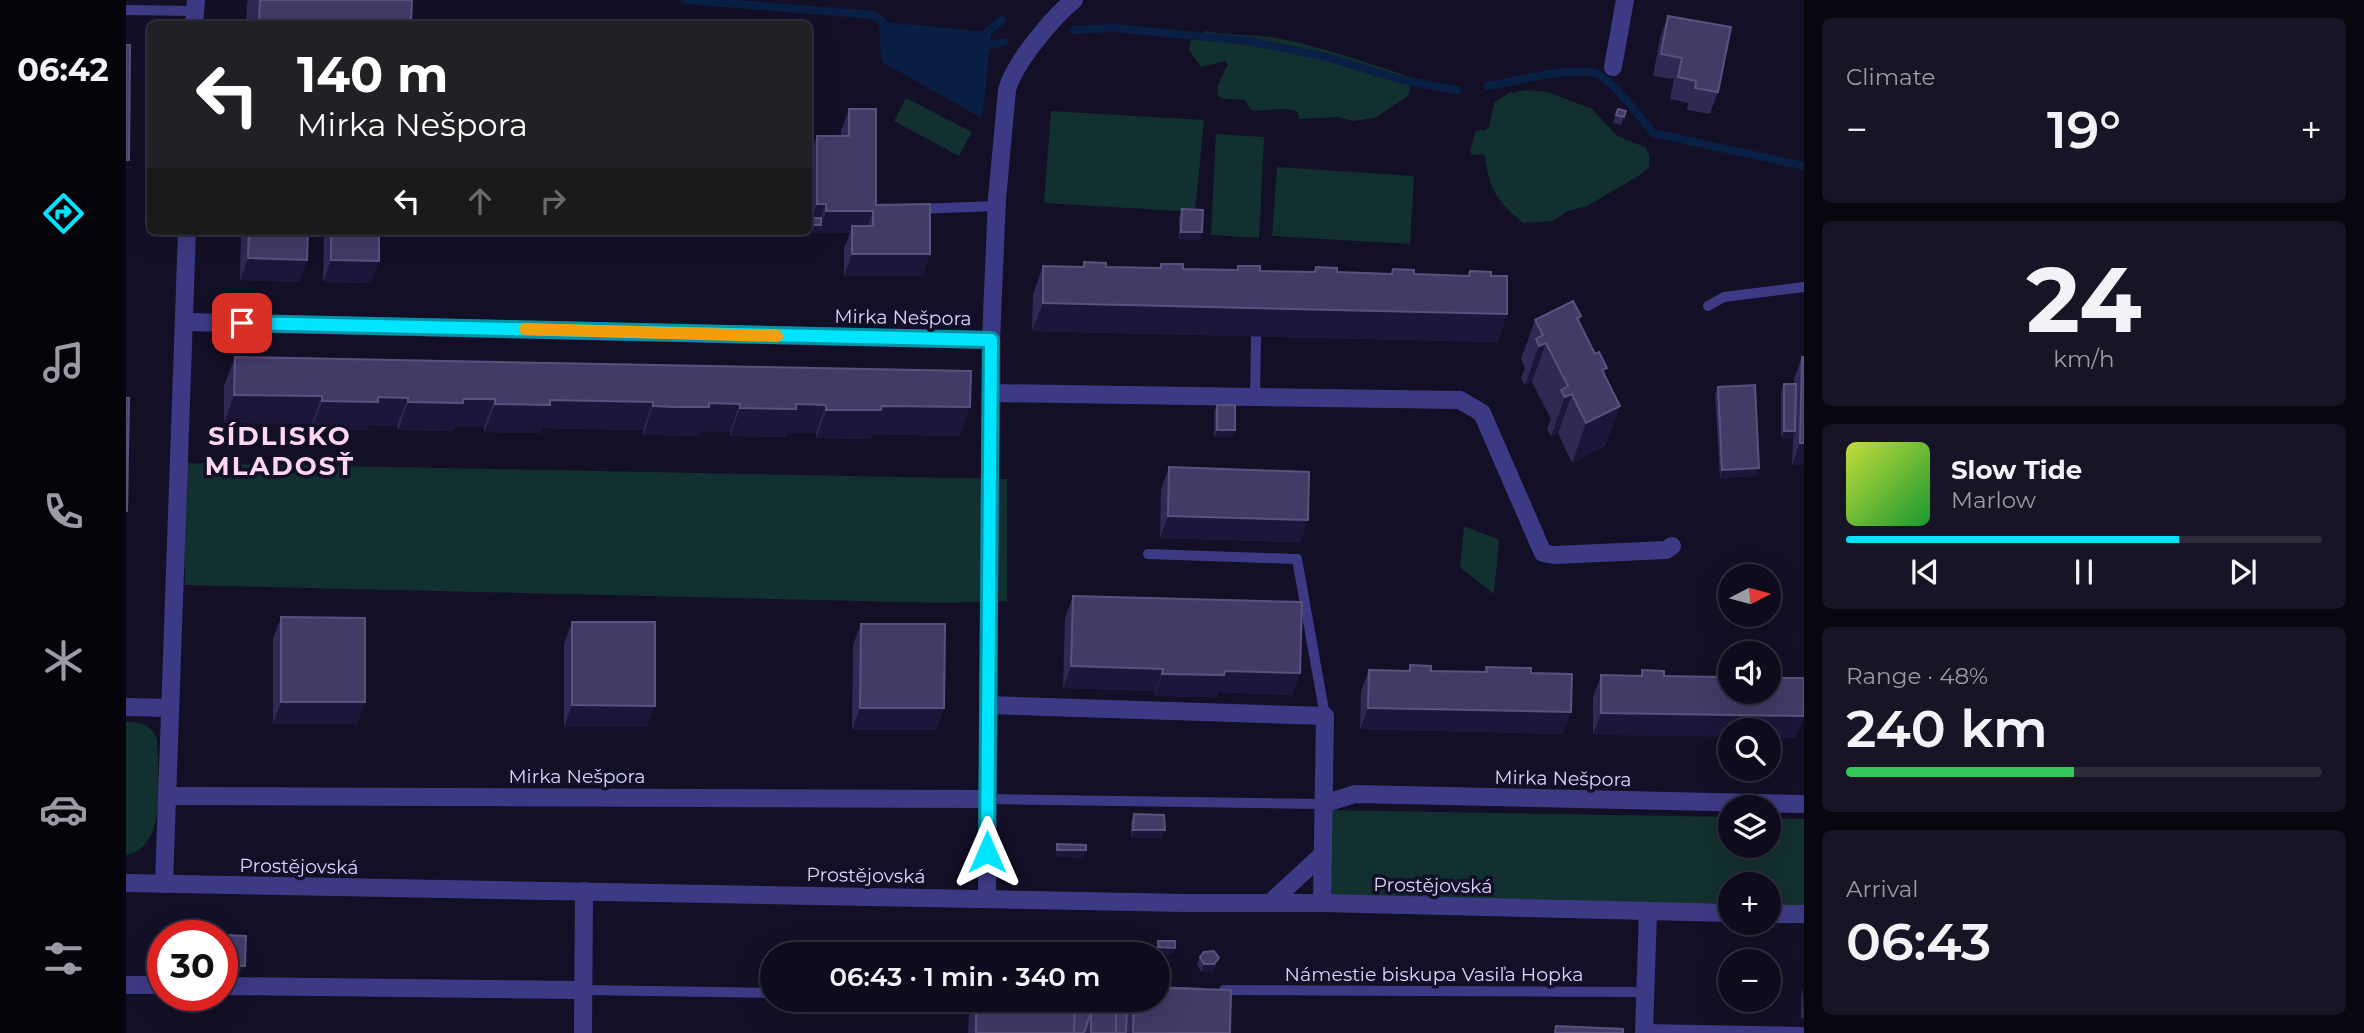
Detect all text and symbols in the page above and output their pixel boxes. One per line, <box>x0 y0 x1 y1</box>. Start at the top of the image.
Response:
text: 140 m <box>297 45 449 104</box>
icon: left <box>182 49 273 140</box>
text: 06:42 <box>17 50 109 89</box>
text: Climate <box>1846 63 1935 91</box>
text: 19° <box>2047 98 2121 161</box>
text: Mirka Nešpora <box>297 105 528 144</box>
text: − <box>1846 106 1868 153</box>
text: + <box>2300 106 2322 153</box>
icon: left <box>388 182 426 220</box>
icon: ahead <box>461 182 499 220</box>
icon: right <box>534 182 572 220</box>
icon: directions <box>39 189 88 238</box>
text: 24 <box>2026 244 2142 355</box>
pin <box>212 293 272 353</box>
icon: arrive <box>223 304 261 342</box>
street label: Mirka Nešpora <box>834 305 972 330</box>
icon: music <box>39 338 88 387</box>
text: km/h <box>2053 345 2115 373</box>
district label: SÍDLISKO MLADOSŤ <box>205 420 355 482</box>
text: Slow Tide <box>1951 454 2082 486</box>
text: Marlow <box>1951 486 2036 514</box>
icon: phone <box>39 487 88 536</box>
icon: previous <box>1906 553 1944 591</box>
icon: pause <box>2065 553 2103 591</box>
icon: next <box>2224 553 2262 591</box>
north arrow <box>1718 564 1782 626</box>
map controls <box>1718 564 1781 1012</box>
icon: climate <box>39 636 88 685</box>
button: sound <box>1718 641 1781 704</box>
text: Range · 48% <box>1846 662 1988 690</box>
text: 240 km <box>1846 697 2048 760</box>
button: search <box>1718 718 1781 781</box>
street label: Mirka Nešpora <box>508 765 646 788</box>
street label: Mirka Nešpora <box>1494 766 1632 791</box>
icon: car <box>39 785 88 834</box>
button: layers <box>1718 795 1781 858</box>
position arrow <box>950 815 1024 889</box>
street label: Prostějovská <box>239 854 359 879</box>
street label: Prostějovská <box>806 863 926 888</box>
button: + <box>1718 872 1781 935</box>
street label: Prostějovská <box>1373 873 1493 898</box>
text: Arrival <box>1846 875 1919 903</box>
text: 06:43 <box>1846 910 1991 973</box>
speed limit sign: 30 <box>147 920 238 1011</box>
icon: filters <box>39 934 88 983</box>
button: − <box>1718 949 1781 1012</box>
text: 06:43 · 1 min · 340 m <box>830 961 1100 993</box>
street label: Námestie biskupa Vasiľa Hopka <box>1285 963 1583 986</box>

